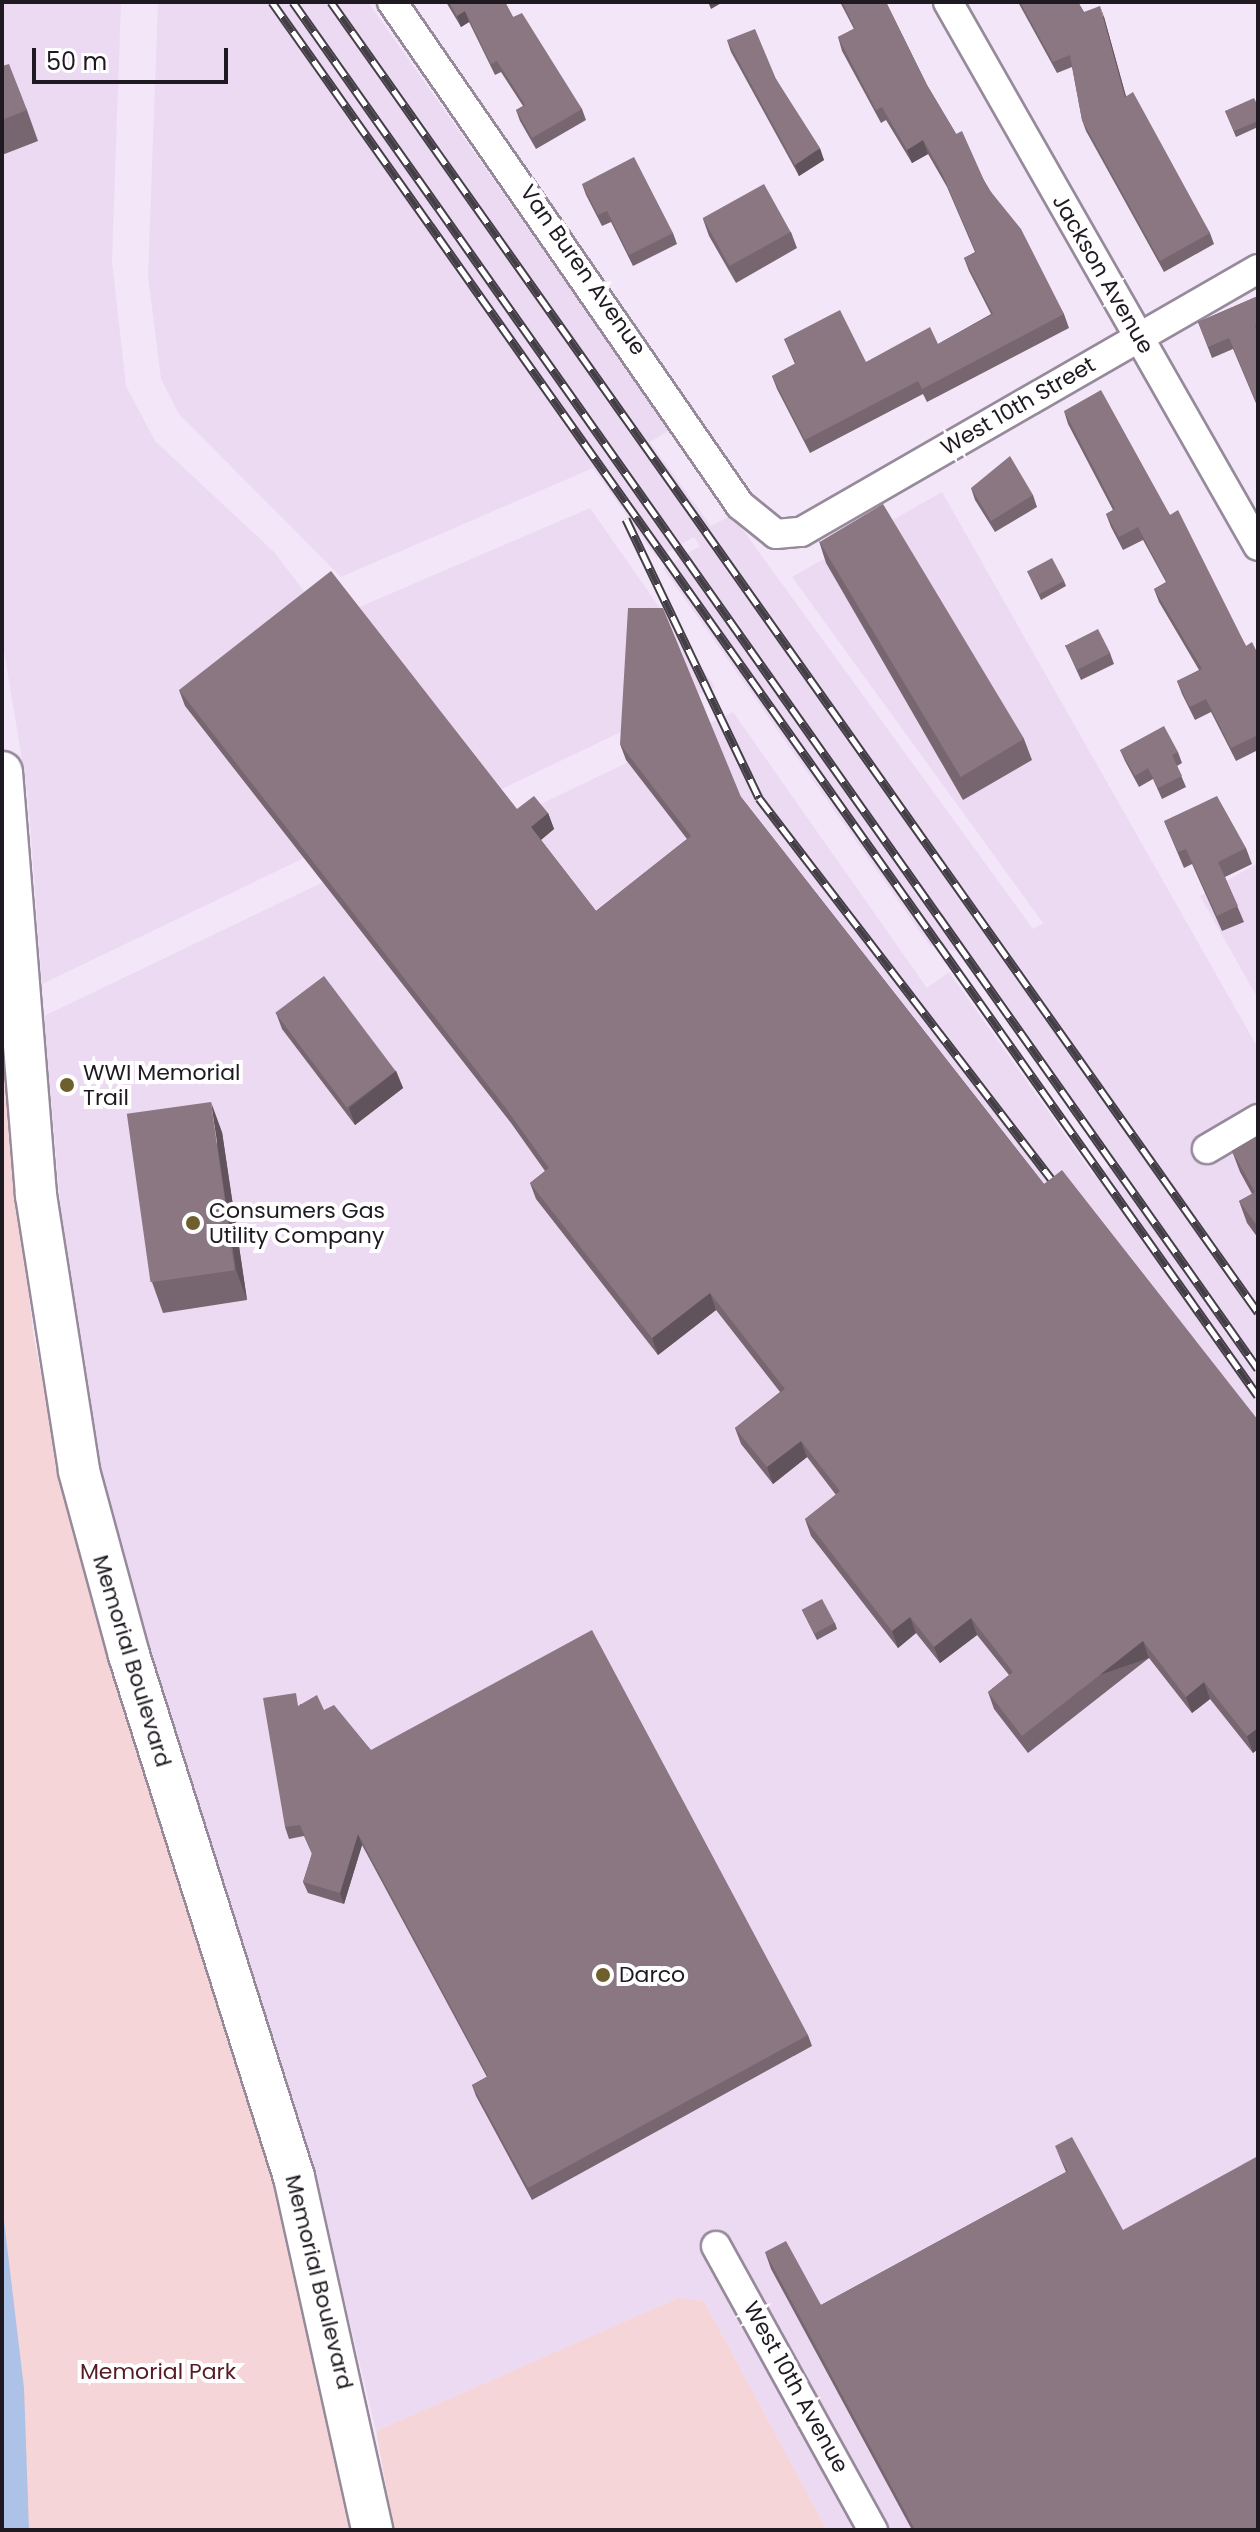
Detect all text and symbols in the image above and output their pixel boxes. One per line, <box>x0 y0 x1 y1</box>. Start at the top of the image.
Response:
scale bar <box>36 32 232 82</box>
text: 50 m <box>46 45 107 78</box>
street label: Van Buren Avenue <box>514 180 652 360</box>
street label: Jackson Avenue <box>1047 190 1159 358</box>
street label: West 10th Street <box>936 351 1100 461</box>
place label: WWI Memorial Trail <box>83 1059 240 1110</box>
marker: WWI Memorial Trail <box>58 1076 76 1094</box>
place label: Consumers Gas Utility Company <box>209 1197 385 1248</box>
marker: Consumers Gas Utility Company <box>184 1214 202 1232</box>
street label: Memorial Boulevard <box>87 1552 177 1770</box>
place label: Darco <box>619 1962 685 1988</box>
marker: Darco <box>594 1966 612 1984</box>
street label: Memorial Boulevard <box>280 2172 358 2392</box>
street label: West 10th Avenue <box>738 2297 854 2477</box>
park label: Memorial Park <box>80 2359 236 2385</box>

